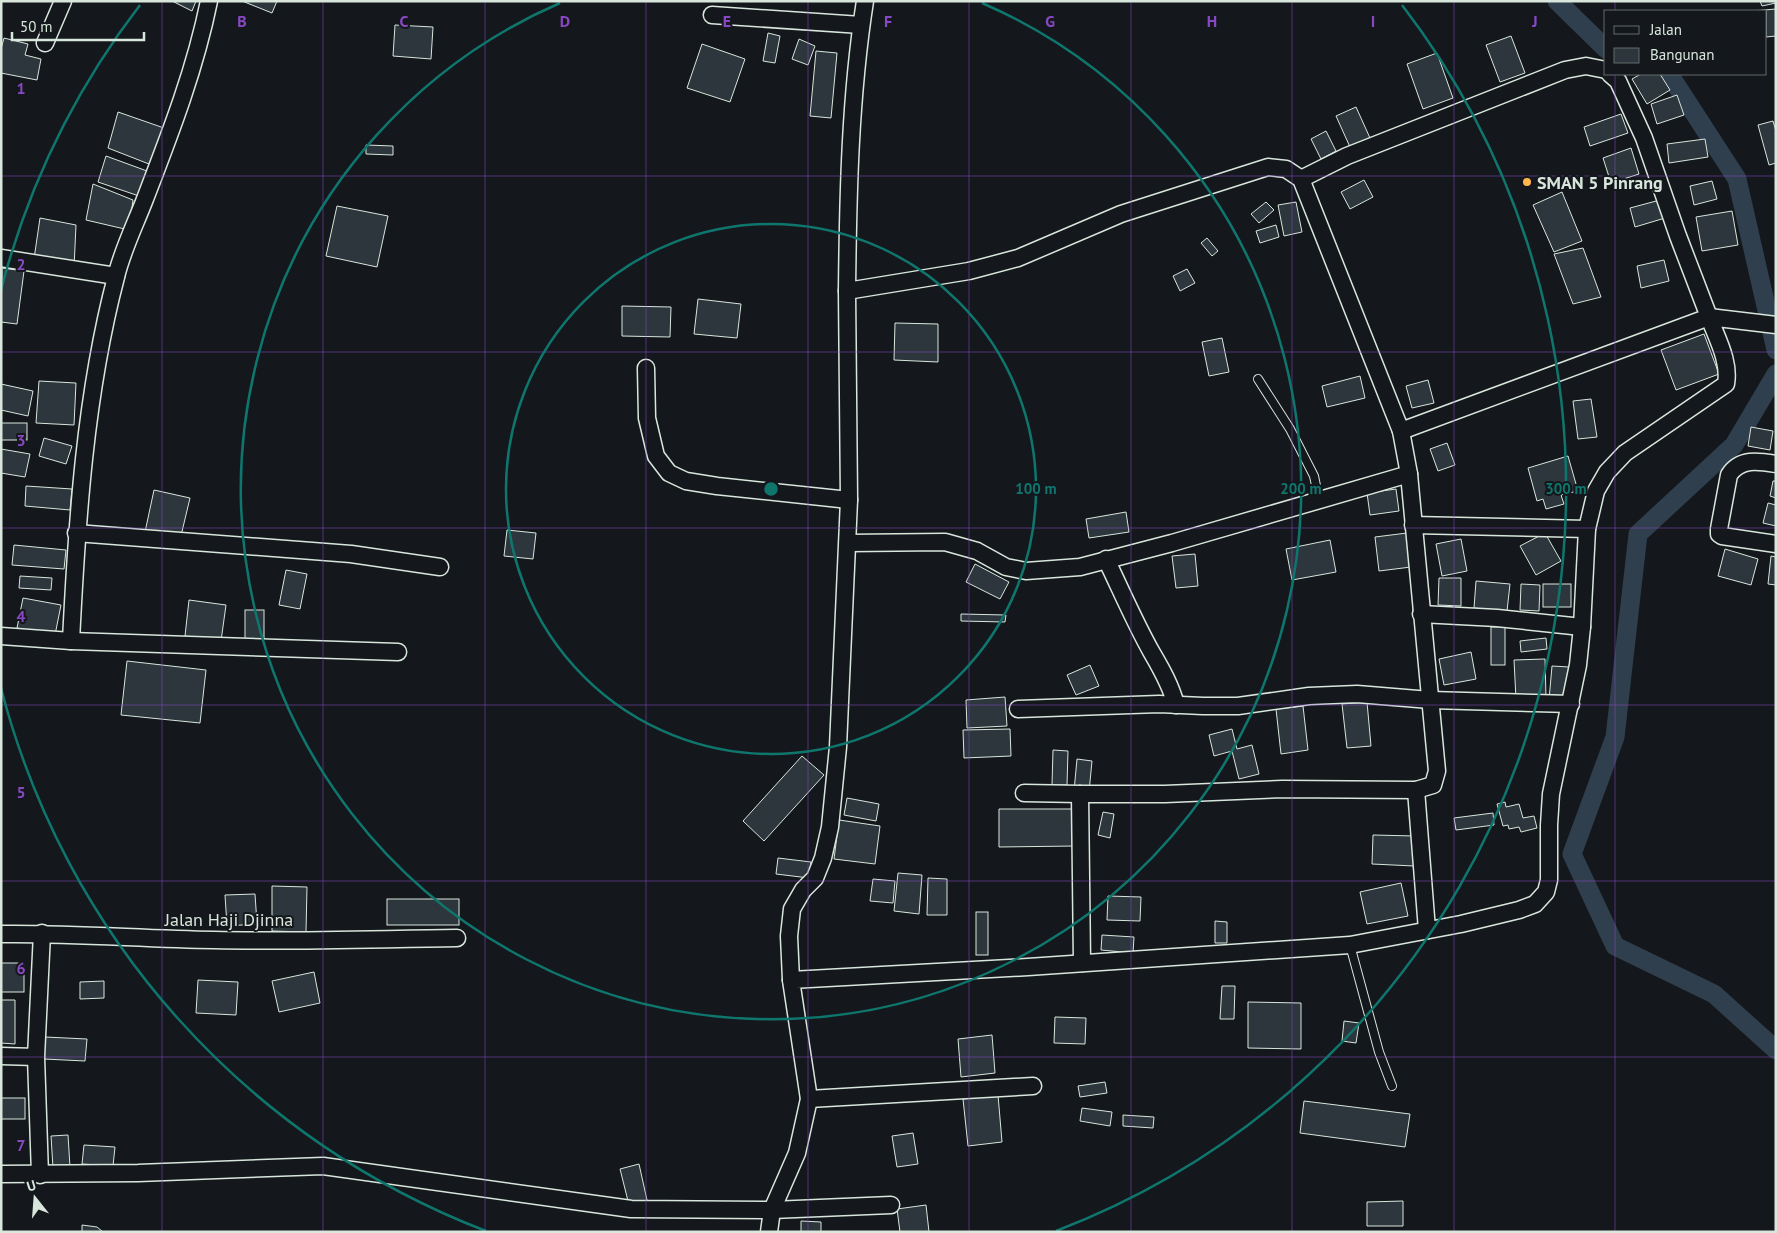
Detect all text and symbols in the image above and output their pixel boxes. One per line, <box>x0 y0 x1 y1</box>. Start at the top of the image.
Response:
scale bar <box>12 10 145 42</box>
legend <box>1604 10 1767 75</box>
text: B <box>237 11 247 31</box>
text: C <box>400 11 409 31</box>
text: D <box>560 11 570 31</box>
text: E <box>723 11 731 31</box>
text: F <box>884 11 892 31</box>
text: G <box>1045 11 1055 31</box>
text: H <box>1207 11 1217 31</box>
text: I <box>1371 11 1375 31</box>
text: J <box>1531 11 1538 31</box>
text: 50 m <box>20 17 53 36</box>
text: Jalan <box>1649 20 1682 39</box>
text: Bangunan <box>1650 45 1714 64</box>
text: 1 <box>16 78 26 98</box>
place label: SMAN 5 Pinrang <box>1537 171 1663 194</box>
marker: SMAN 5 Pinrang <box>1521 176 1533 188</box>
text: 2 <box>16 254 26 274</box>
text: 3 <box>16 430 26 450</box>
text: 100 m <box>1015 479 1057 498</box>
text: 200 m <box>1280 479 1322 498</box>
text: 300 m <box>1545 479 1587 498</box>
centre of rings <box>762 480 780 498</box>
text: 4 <box>16 606 26 626</box>
text: 5 <box>16 782 26 802</box>
street label: Jalan Haji Djinna <box>164 908 293 931</box>
text: 6 <box>16 958 26 978</box>
text: 7 <box>16 1135 26 1155</box>
north arrow <box>10 1173 60 1223</box>
text: U <box>24 1176 38 1195</box>

